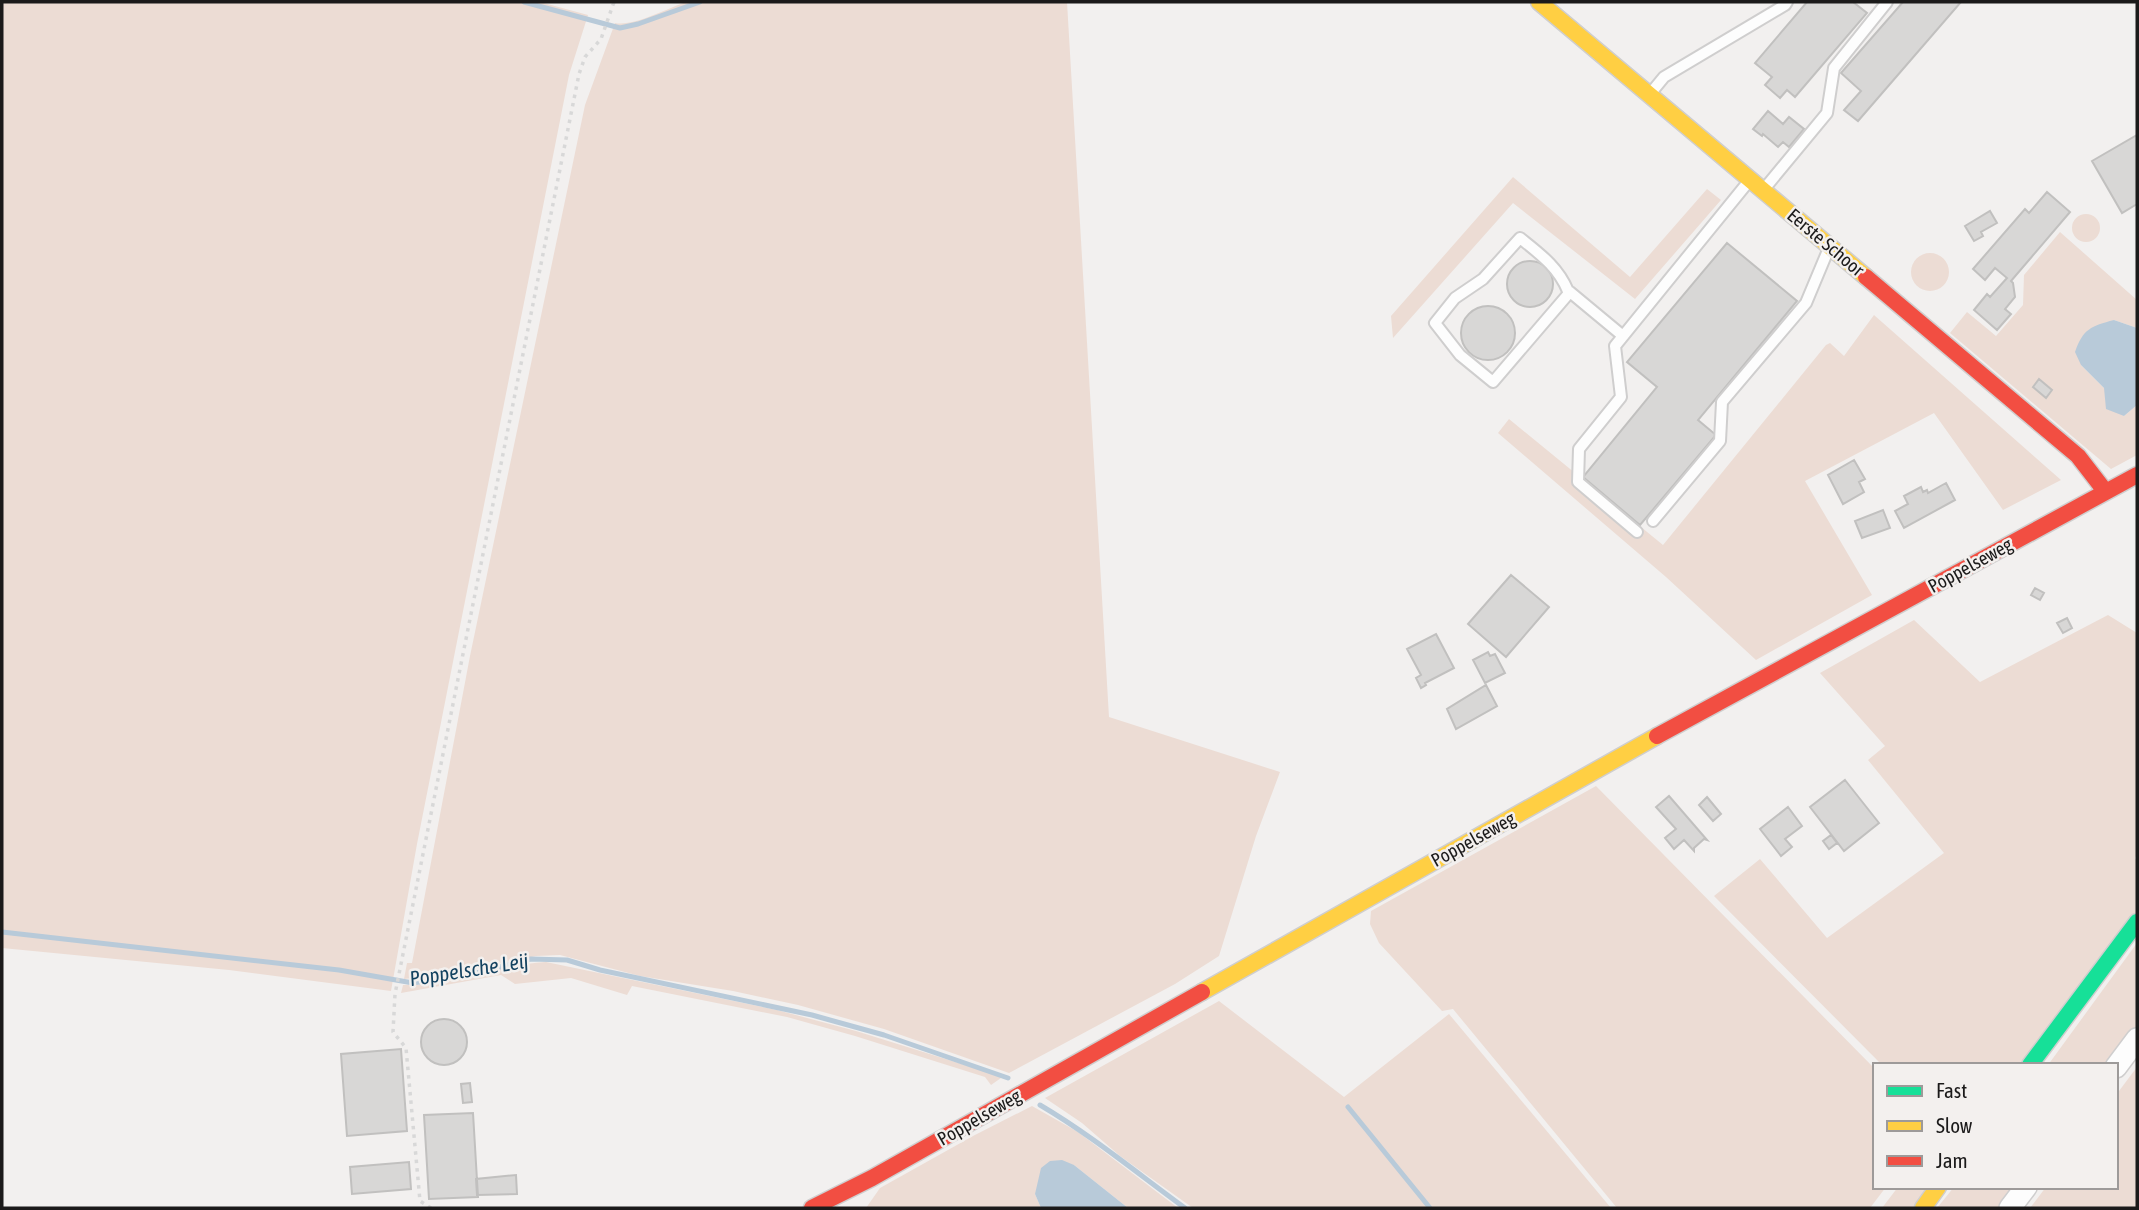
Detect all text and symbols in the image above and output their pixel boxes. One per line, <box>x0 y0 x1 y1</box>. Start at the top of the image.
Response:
street label: Eerste Schoor <box>1783 204 1869 281</box>
street label: Poppelseweg <box>1924 532 2017 597</box>
street label: Poppelseweg <box>1427 806 1520 871</box>
water label: Poppelsche Leij <box>408 948 530 990</box>
legend <box>1873 1063 2118 1189</box>
text: Fast <box>1936 1078 1967 1102</box>
street label: Poppelseweg <box>933 1084 1025 1150</box>
text: Slow <box>1936 1113 1973 1137</box>
text: Jam <box>1936 1148 1968 1172</box>

